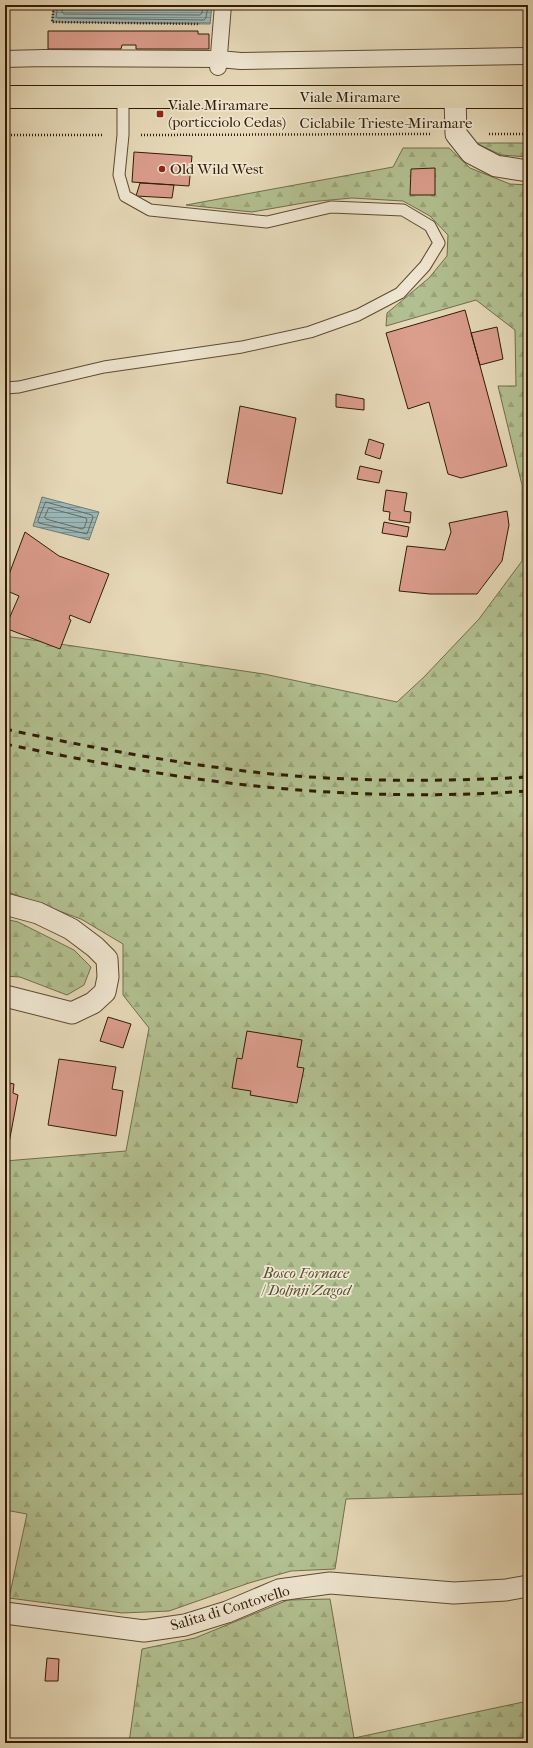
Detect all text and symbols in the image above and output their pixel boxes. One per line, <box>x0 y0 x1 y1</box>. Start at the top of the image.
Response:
street label: Viale Miramare <box>299 88 401 106</box>
place label: Viale Miramare (porticciolo Cedas) <box>167 96 286 131</box>
marker: Viale Miramare (porticciolo Cedas) <box>155 109 165 119</box>
street label: Ciclabile Trieste-Miramare <box>300 114 473 132</box>
place label: Old Wild West <box>170 160 264 178</box>
marker: Old Wild West <box>157 164 167 174</box>
park label: Bosco Fornace / Doljnji Zagod <box>260 1264 353 1299</box>
street label: Salita di Contovello <box>168 1581 292 1635</box>

